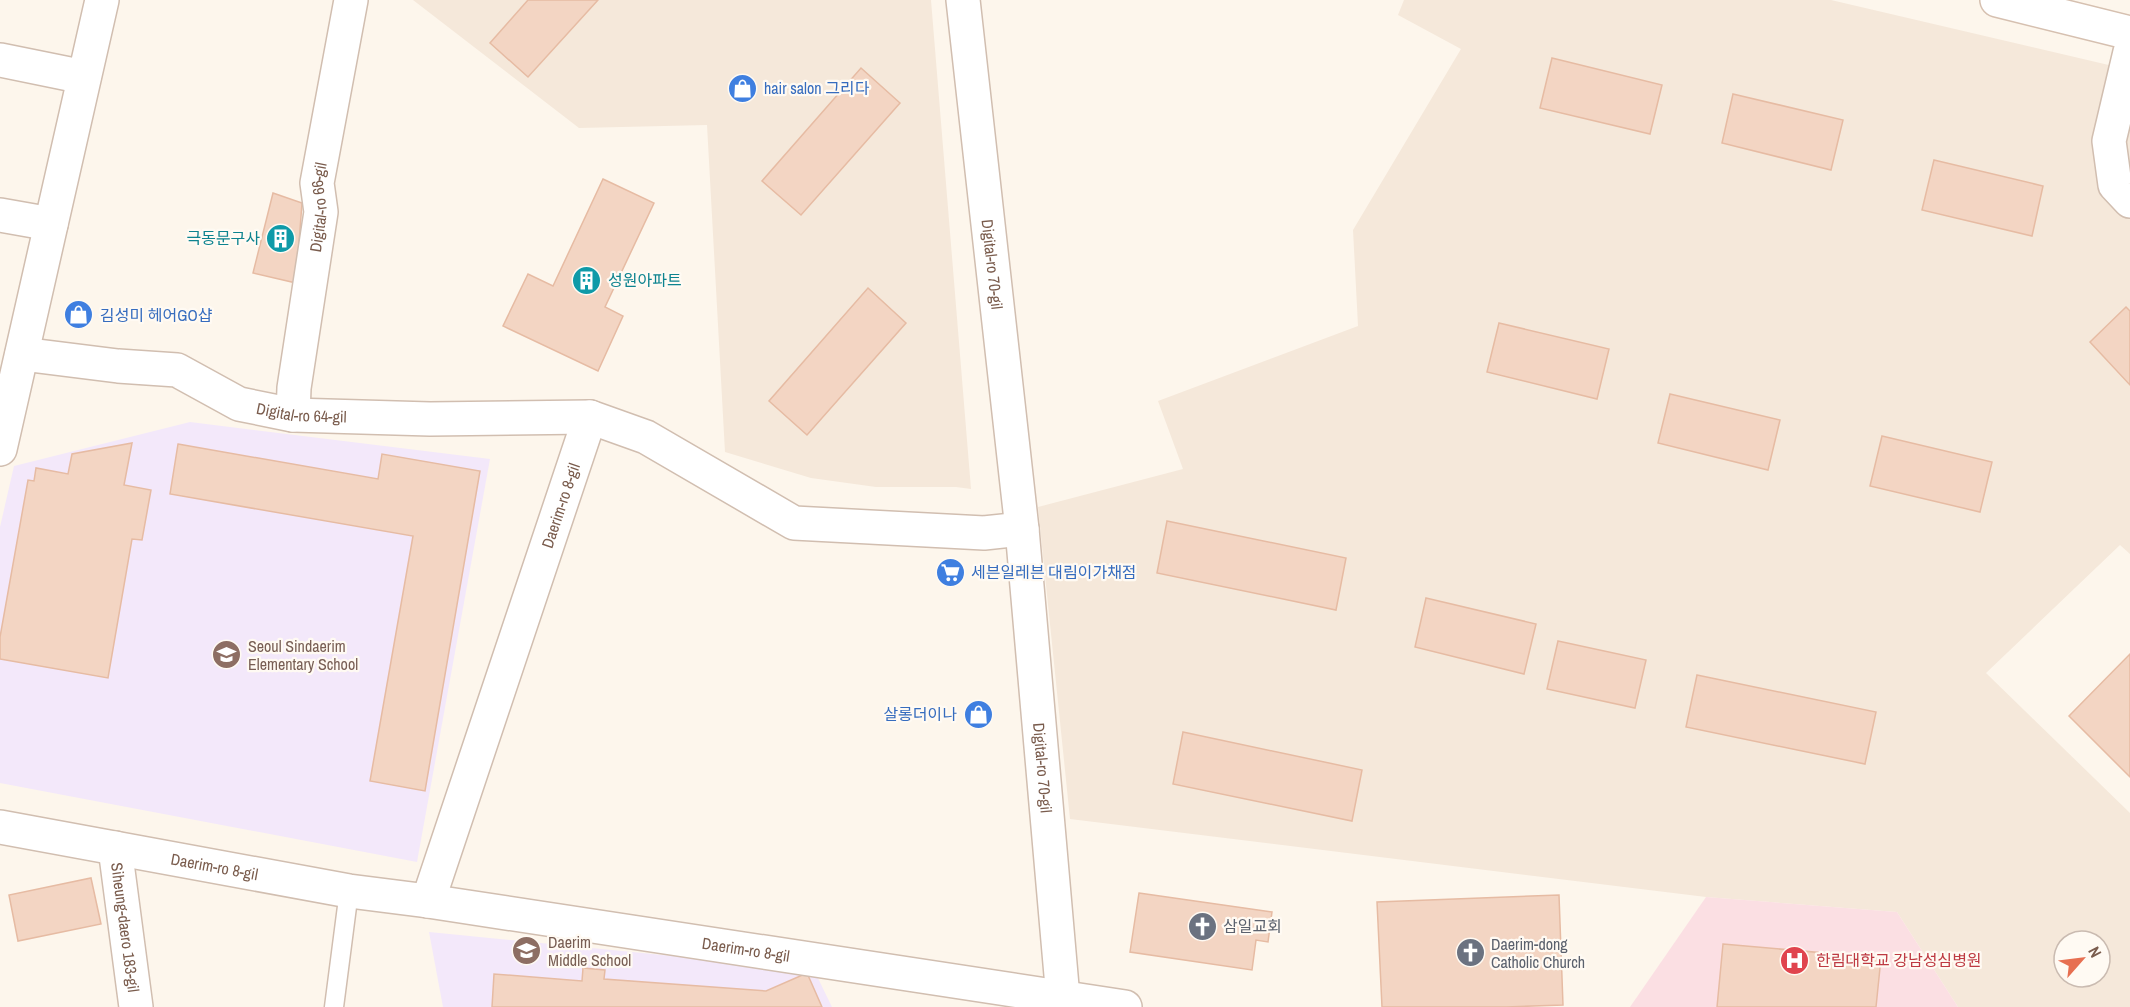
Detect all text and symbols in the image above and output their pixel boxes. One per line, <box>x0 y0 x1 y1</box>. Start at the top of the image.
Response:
shop icon: hair salon 그리다 <box>727 72 759 104</box>
place label: hair salon 그리다 <box>764 77 870 99</box>
street label: Digital-ro 66-gil <box>304 160 332 254</box>
street label: Digital-ro 70-gil <box>977 218 1008 311</box>
building icon: 극동문구사 <box>265 222 297 254</box>
place label: 극동문구사 <box>186 227 260 249</box>
building icon: 성원아파트 <box>571 264 603 296</box>
place label: 성원아파트 <box>608 269 682 291</box>
shop icon: 김성미 헤어GO샵 <box>63 299 95 331</box>
place label: 김성미 헤어GO샵 <box>100 304 213 326</box>
street label: Digital-ro 64-gil <box>255 397 347 428</box>
street label: Daerim-ro 8-gil <box>536 460 585 551</box>
supermarket icon: 세븐일레븐 대림이가채점 <box>934 556 966 588</box>
place label: 세븐일레븐 대림이가채점 <box>971 561 1137 583</box>
place label: Seoul Sindaerim Elementary School <box>248 635 358 675</box>
school or university icon: Seoul Sindaerim Elementary School <box>211 639 243 671</box>
shop icon: 살롱더이나 <box>962 698 994 730</box>
place label: 살롱더이나 <box>883 703 957 725</box>
street label: Digital-ro 70-gil <box>1028 722 1058 814</box>
street label: Daerim-ro 8-gil <box>169 848 260 885</box>
street label: Siheung-daero 183-gil <box>106 861 145 994</box>
church icon: 삼일교회 <box>1186 910 1218 942</box>
place label: 삼일교회 <box>1223 915 1282 937</box>
north arrow <box>2052 929 2112 989</box>
place label: Daerim Middle School <box>548 931 631 971</box>
street label: Daerim-ro 8-gil <box>701 932 791 967</box>
place label: Daerim-dong Catholic Church <box>1491 933 1585 973</box>
school or university icon: Daerim Middle School <box>511 935 543 967</box>
church icon: Daerim-dong Catholic Church <box>1454 937 1486 969</box>
text: N <box>2083 943 2107 961</box>
hospital icon: 한림대학교 강남성심병원 <box>1779 944 1811 976</box>
place label: 한림대학교 강남성심병원 <box>1816 949 1982 971</box>

